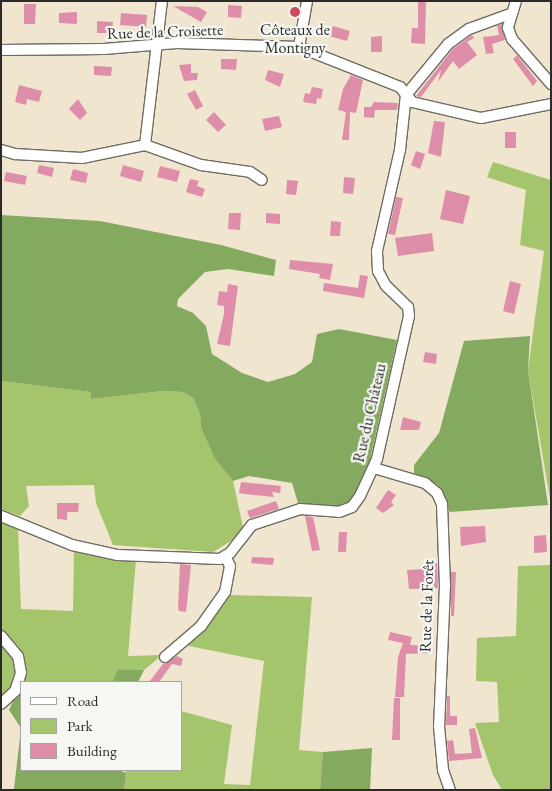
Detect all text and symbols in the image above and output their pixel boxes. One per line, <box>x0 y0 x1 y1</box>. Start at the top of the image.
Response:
marker: Côteaux de Montigny <box>289 6 301 18</box>
street label: Rue de la Croisette <box>106 20 224 44</box>
place label: Côteaux de Montigny <box>260 20 330 58</box>
street label: Rue du Château <box>349 362 391 464</box>
street label: Rue de la Forêt <box>416 559 438 653</box>
legend <box>20 681 182 771</box>
text: Road <box>67 691 98 710</box>
text: Park <box>67 716 93 735</box>
text: Building <box>67 741 117 760</box>

